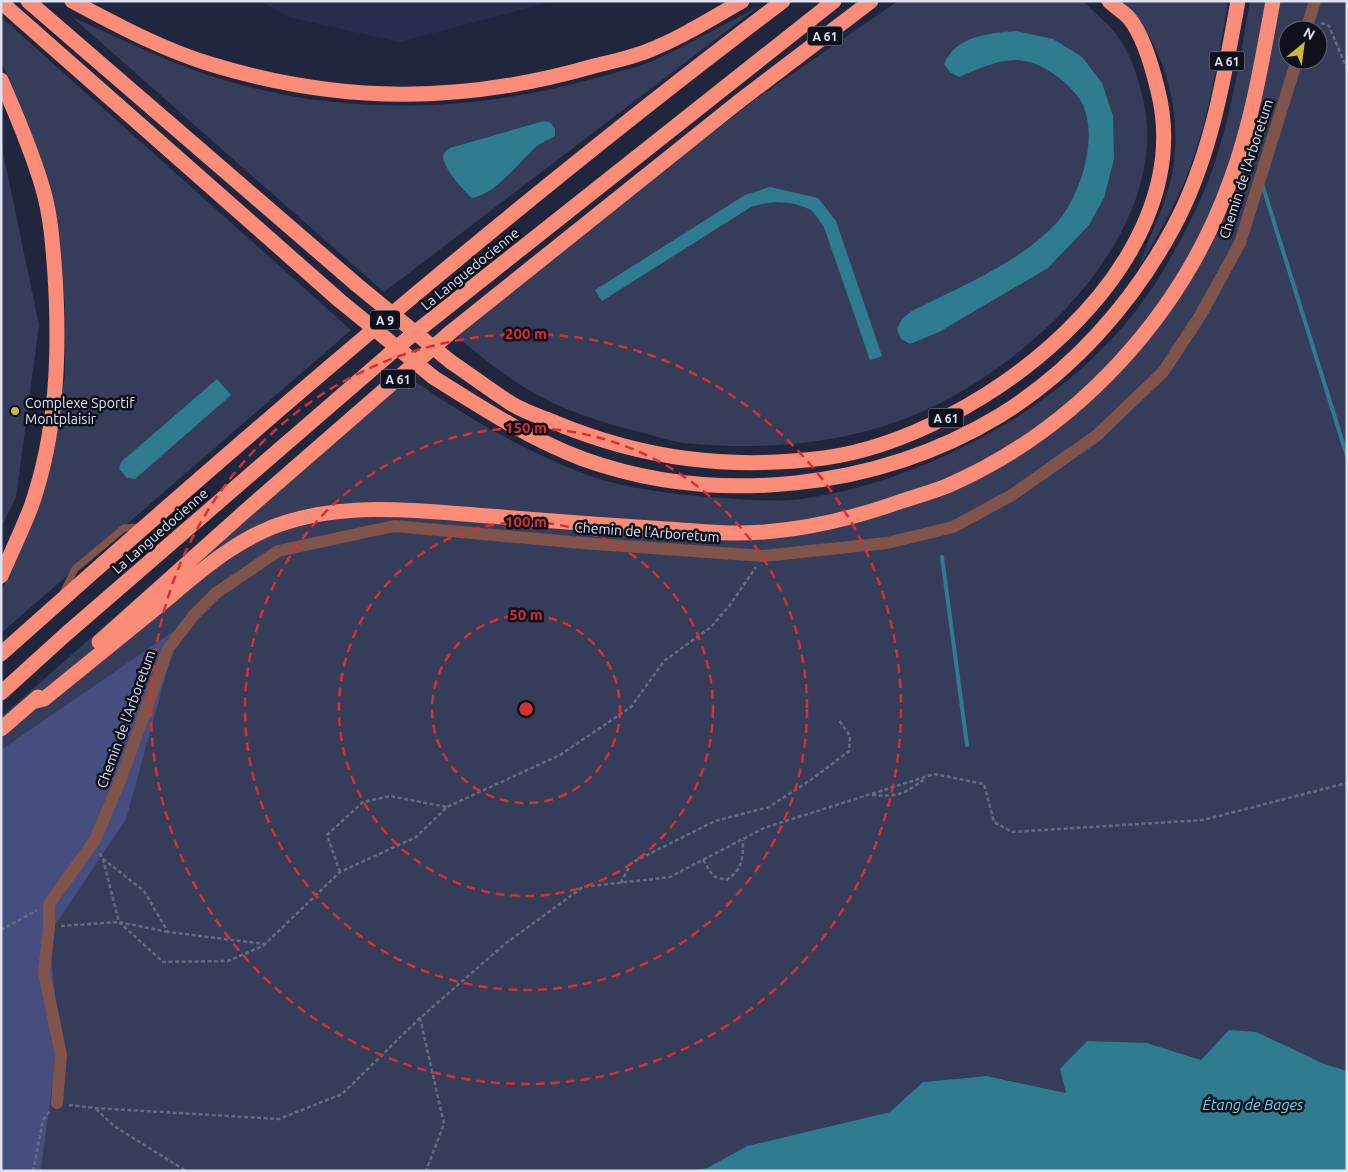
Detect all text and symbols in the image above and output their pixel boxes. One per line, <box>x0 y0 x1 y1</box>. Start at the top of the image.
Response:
north arrow <box>1278 20 1328 70</box>
text: N <box>1301 24 1318 43</box>
road number: A 61 <box>808 27 842 46</box>
road number: A 61 <box>1210 51 1244 70</box>
street label: Chemin de l'Arboretum <box>1216 97 1276 241</box>
street label: La Languedocienne <box>418 225 522 313</box>
road number: A 9 <box>370 310 400 330</box>
text: 200 m <box>505 325 547 342</box>
road number: A 61 <box>380 369 416 388</box>
place label: Complexe Sportif Montplaisir <box>25 395 135 427</box>
marker: Complexe Sportif Montplaisir <box>9 405 21 417</box>
road number: A 61 <box>928 408 964 428</box>
text: 150 m <box>505 419 547 436</box>
street label: La Languedocienne <box>109 485 211 577</box>
text: 100 m <box>505 513 547 530</box>
street label: Chemin de l'Arboretum <box>574 519 720 545</box>
text: 50 m <box>509 606 543 623</box>
street label: Chemin de l'Arboretum <box>94 648 158 790</box>
centre of rings <box>517 700 535 718</box>
water label: Étang de Bages <box>1203 1096 1304 1113</box>

